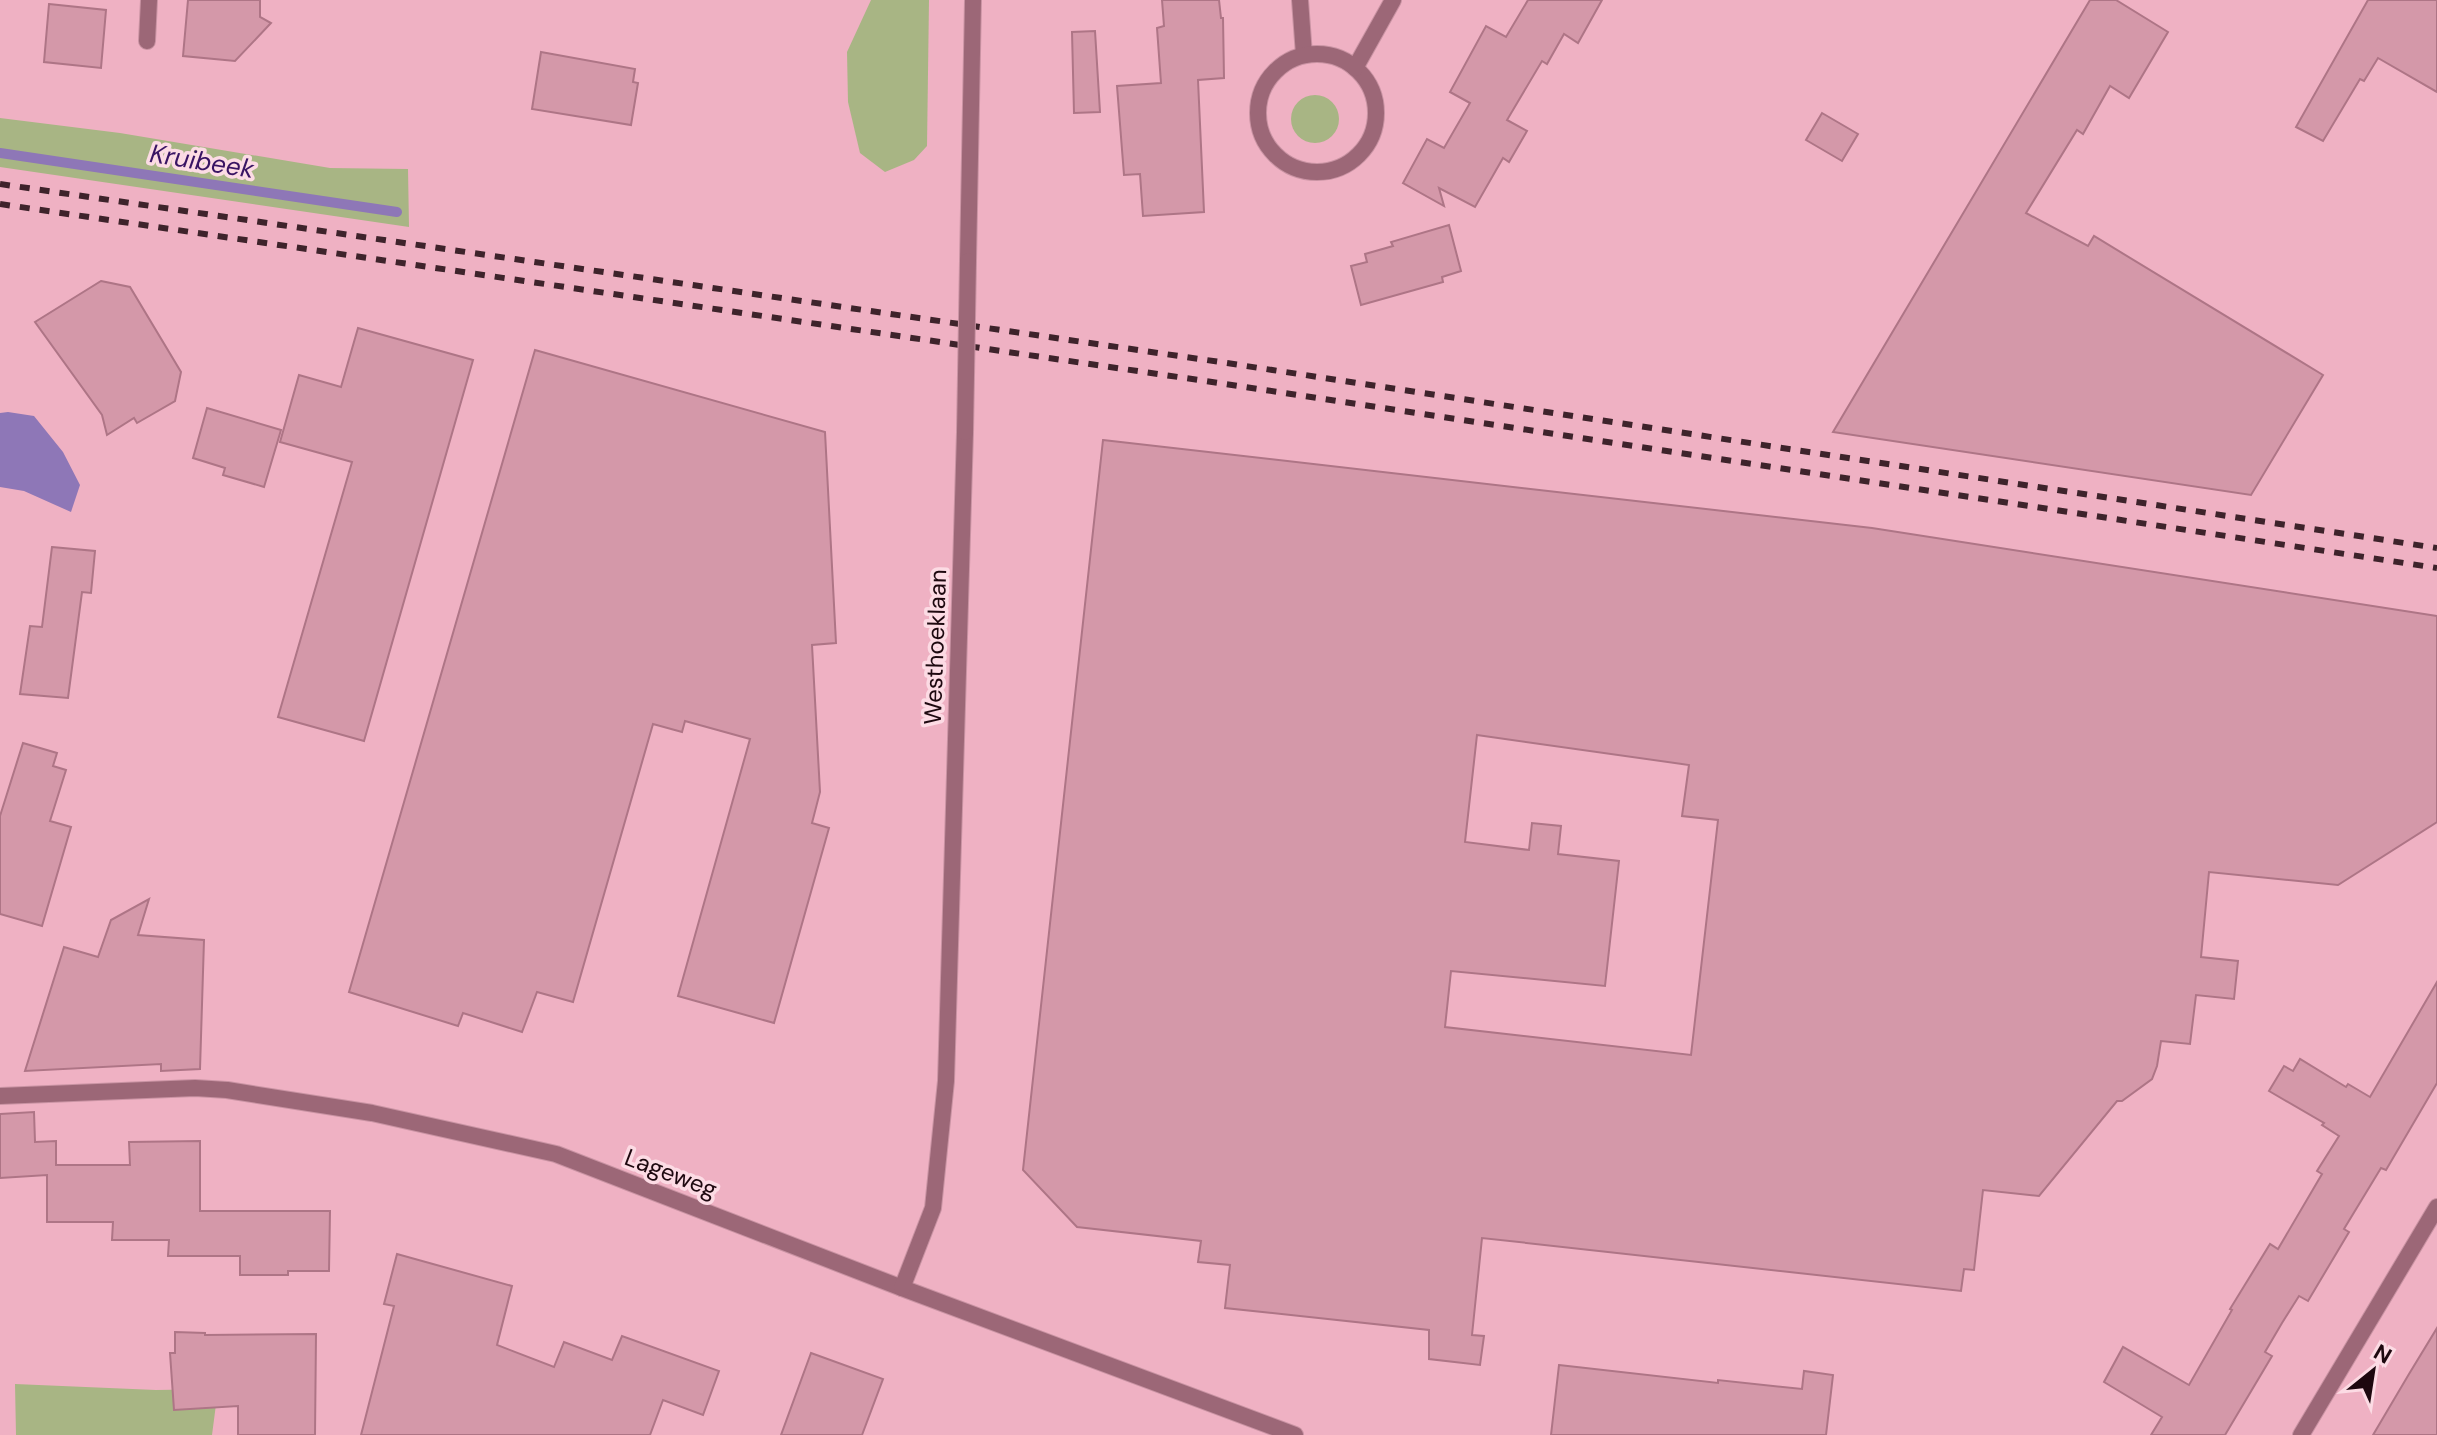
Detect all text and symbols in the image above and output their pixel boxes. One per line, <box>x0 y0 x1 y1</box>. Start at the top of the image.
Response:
water label: Kruibeek <box>147 136 257 186</box>
street label: Westhoeklaan <box>917 569 953 725</box>
street label: Lageweg <box>620 1141 722 1205</box>
north arrow <box>2333 1331 2413 1411</box>
text: N <box>2369 1338 2397 1371</box>

